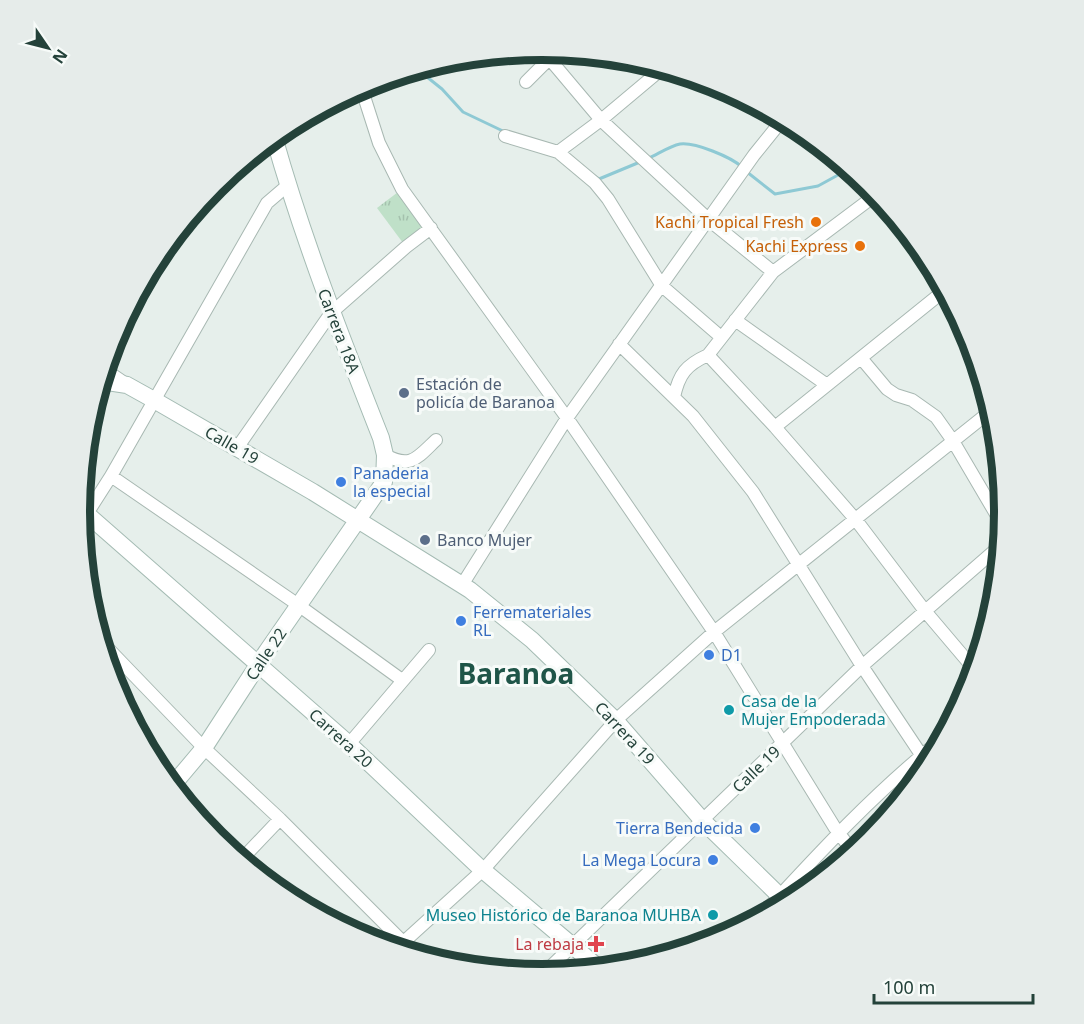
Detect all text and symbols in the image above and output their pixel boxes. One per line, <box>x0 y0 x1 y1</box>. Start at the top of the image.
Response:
north arrow <box>18 18 78 78</box>
text: N <box>48 45 73 68</box>
place label: Kachi Tropical Fresh <box>655 211 804 233</box>
marker: Kachi Tropical Fresh <box>809 215 823 229</box>
place label: Kachi Express <box>745 235 848 257</box>
marker: Kachi Express <box>853 239 867 253</box>
street label: Carrera 18A <box>313 286 365 377</box>
place label: Estación de policía de Baranoa <box>416 373 555 413</box>
marker: Estación de policía de Baranoa <box>397 386 411 400</box>
street label: Calle 19 <box>201 421 263 469</box>
place label: Panaderia la especial <box>353 462 431 502</box>
marker: Panaderia la especial <box>334 475 348 489</box>
place label: Banco Mujer <box>437 529 532 551</box>
marker: Banco Mujer <box>418 533 432 547</box>
place label: Ferremateriales RL <box>473 601 592 641</box>
marker: Ferremateriales RL <box>454 614 468 628</box>
street label: Calle 22 <box>240 623 292 685</box>
place label: D1 <box>721 644 742 666</box>
marker: D1 <box>702 648 716 662</box>
district label: Baranoa <box>458 654 574 692</box>
place label: Casa de la Mujer Empoderada <box>741 690 886 730</box>
street label: Carrera 19 <box>590 697 660 769</box>
street label: Carrera 20 <box>304 703 378 773</box>
marker: Casa de la Mujer Empoderada <box>722 703 736 717</box>
street label: Calle 19 <box>727 741 785 797</box>
place label: Tierra Bendecida <box>616 817 743 839</box>
marker: Tierra Bendecida <box>748 821 762 835</box>
place label: La Mega Locura <box>582 849 701 871</box>
marker: La Mega Locura <box>706 853 720 867</box>
place label: Museo Histórico de Baranoa MUHBA <box>426 904 702 926</box>
marker: Museo Histórico de Baranoa MUHBA <box>706 908 720 922</box>
place label: La rebaja <box>515 933 584 955</box>
marker: La rebaja <box>589 937 603 951</box>
scale bar <box>874 967 1033 1005</box>
text: 100 m <box>883 975 935 999</box>

